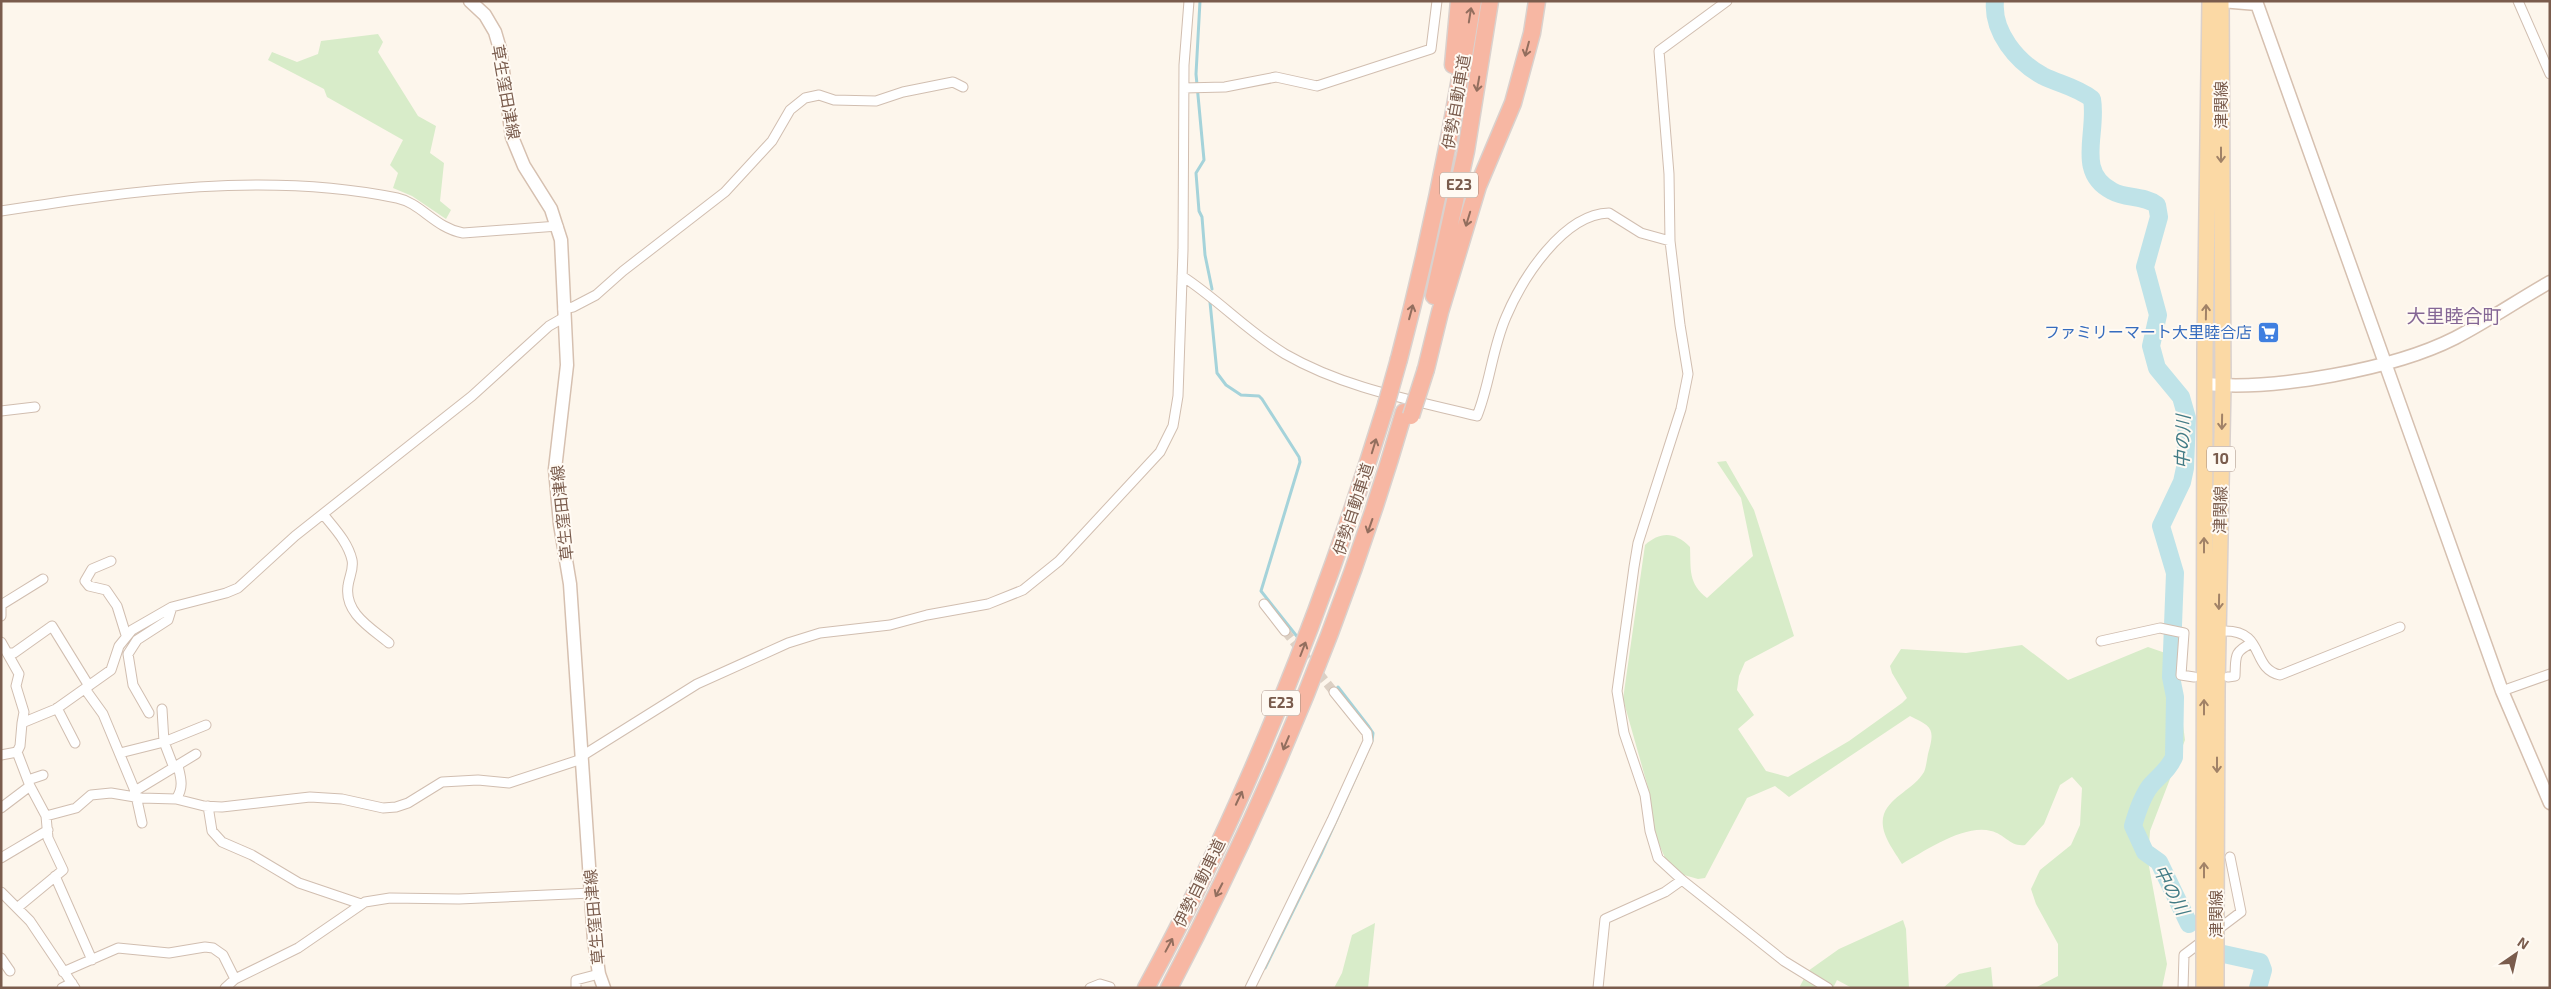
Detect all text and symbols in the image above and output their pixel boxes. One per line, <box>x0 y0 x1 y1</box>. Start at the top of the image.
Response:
one-way arrow <box>1466 8 1476 24</box>
one-way arrow <box>1522 41 1532 57</box>
street label: 草生窪田津線 <box>489 43 524 141</box>
street label: 伊勢自動車道 <box>1438 53 1473 151</box>
one-way arrow <box>1472 76 1482 92</box>
street label: 津関線 <box>2211 81 2230 129</box>
one-way arrow <box>2216 146 2226 163</box>
road number: E23 <box>1440 172 1478 198</box>
one-way arrow <box>1463 210 1473 226</box>
one-way arrow <box>1407 304 1417 320</box>
district label: 大里睦合町 <box>2406 304 2502 327</box>
one-way arrow <box>2201 305 2211 321</box>
supermarket icon: ファミリーマート大里睦合店 <box>2256 320 2280 344</box>
place label: ファミリーマート大里睦合店 <box>2044 322 2252 341</box>
water label: 中の川 <box>2171 413 2194 469</box>
one-way arrow <box>2217 414 2227 430</box>
one-way arrow <box>1369 438 1379 454</box>
road number: 10 <box>2207 446 2235 472</box>
street label: 伊勢自動車道 <box>1329 460 1376 557</box>
street label: 草生窪田津線 <box>547 464 576 562</box>
street label: 津関線 <box>2210 486 2229 534</box>
one-way arrow <box>1364 517 1374 533</box>
one-way arrow <box>2199 537 2209 554</box>
one-way arrow <box>2214 594 2223 610</box>
one-way arrow <box>1299 642 1308 657</box>
road number: E23 <box>1262 690 1300 716</box>
one-way arrow <box>2199 700 2209 716</box>
one-way arrow <box>1281 735 1291 750</box>
one-way arrow <box>2212 756 2222 773</box>
one-way arrow <box>1235 791 1244 806</box>
street label: 伊勢自動車道 <box>1169 835 1228 930</box>
water label: 中の川 <box>2149 861 2195 920</box>
one-way arrow <box>2199 862 2209 878</box>
street label: 草生窪田津線 <box>580 868 607 966</box>
one-way arrow <box>1214 883 1224 898</box>
street label: 津関線 <box>2206 890 2225 938</box>
north arrow <box>2491 929 2541 979</box>
text: N <box>2515 933 2532 953</box>
one-way arrow <box>1165 938 1174 953</box>

